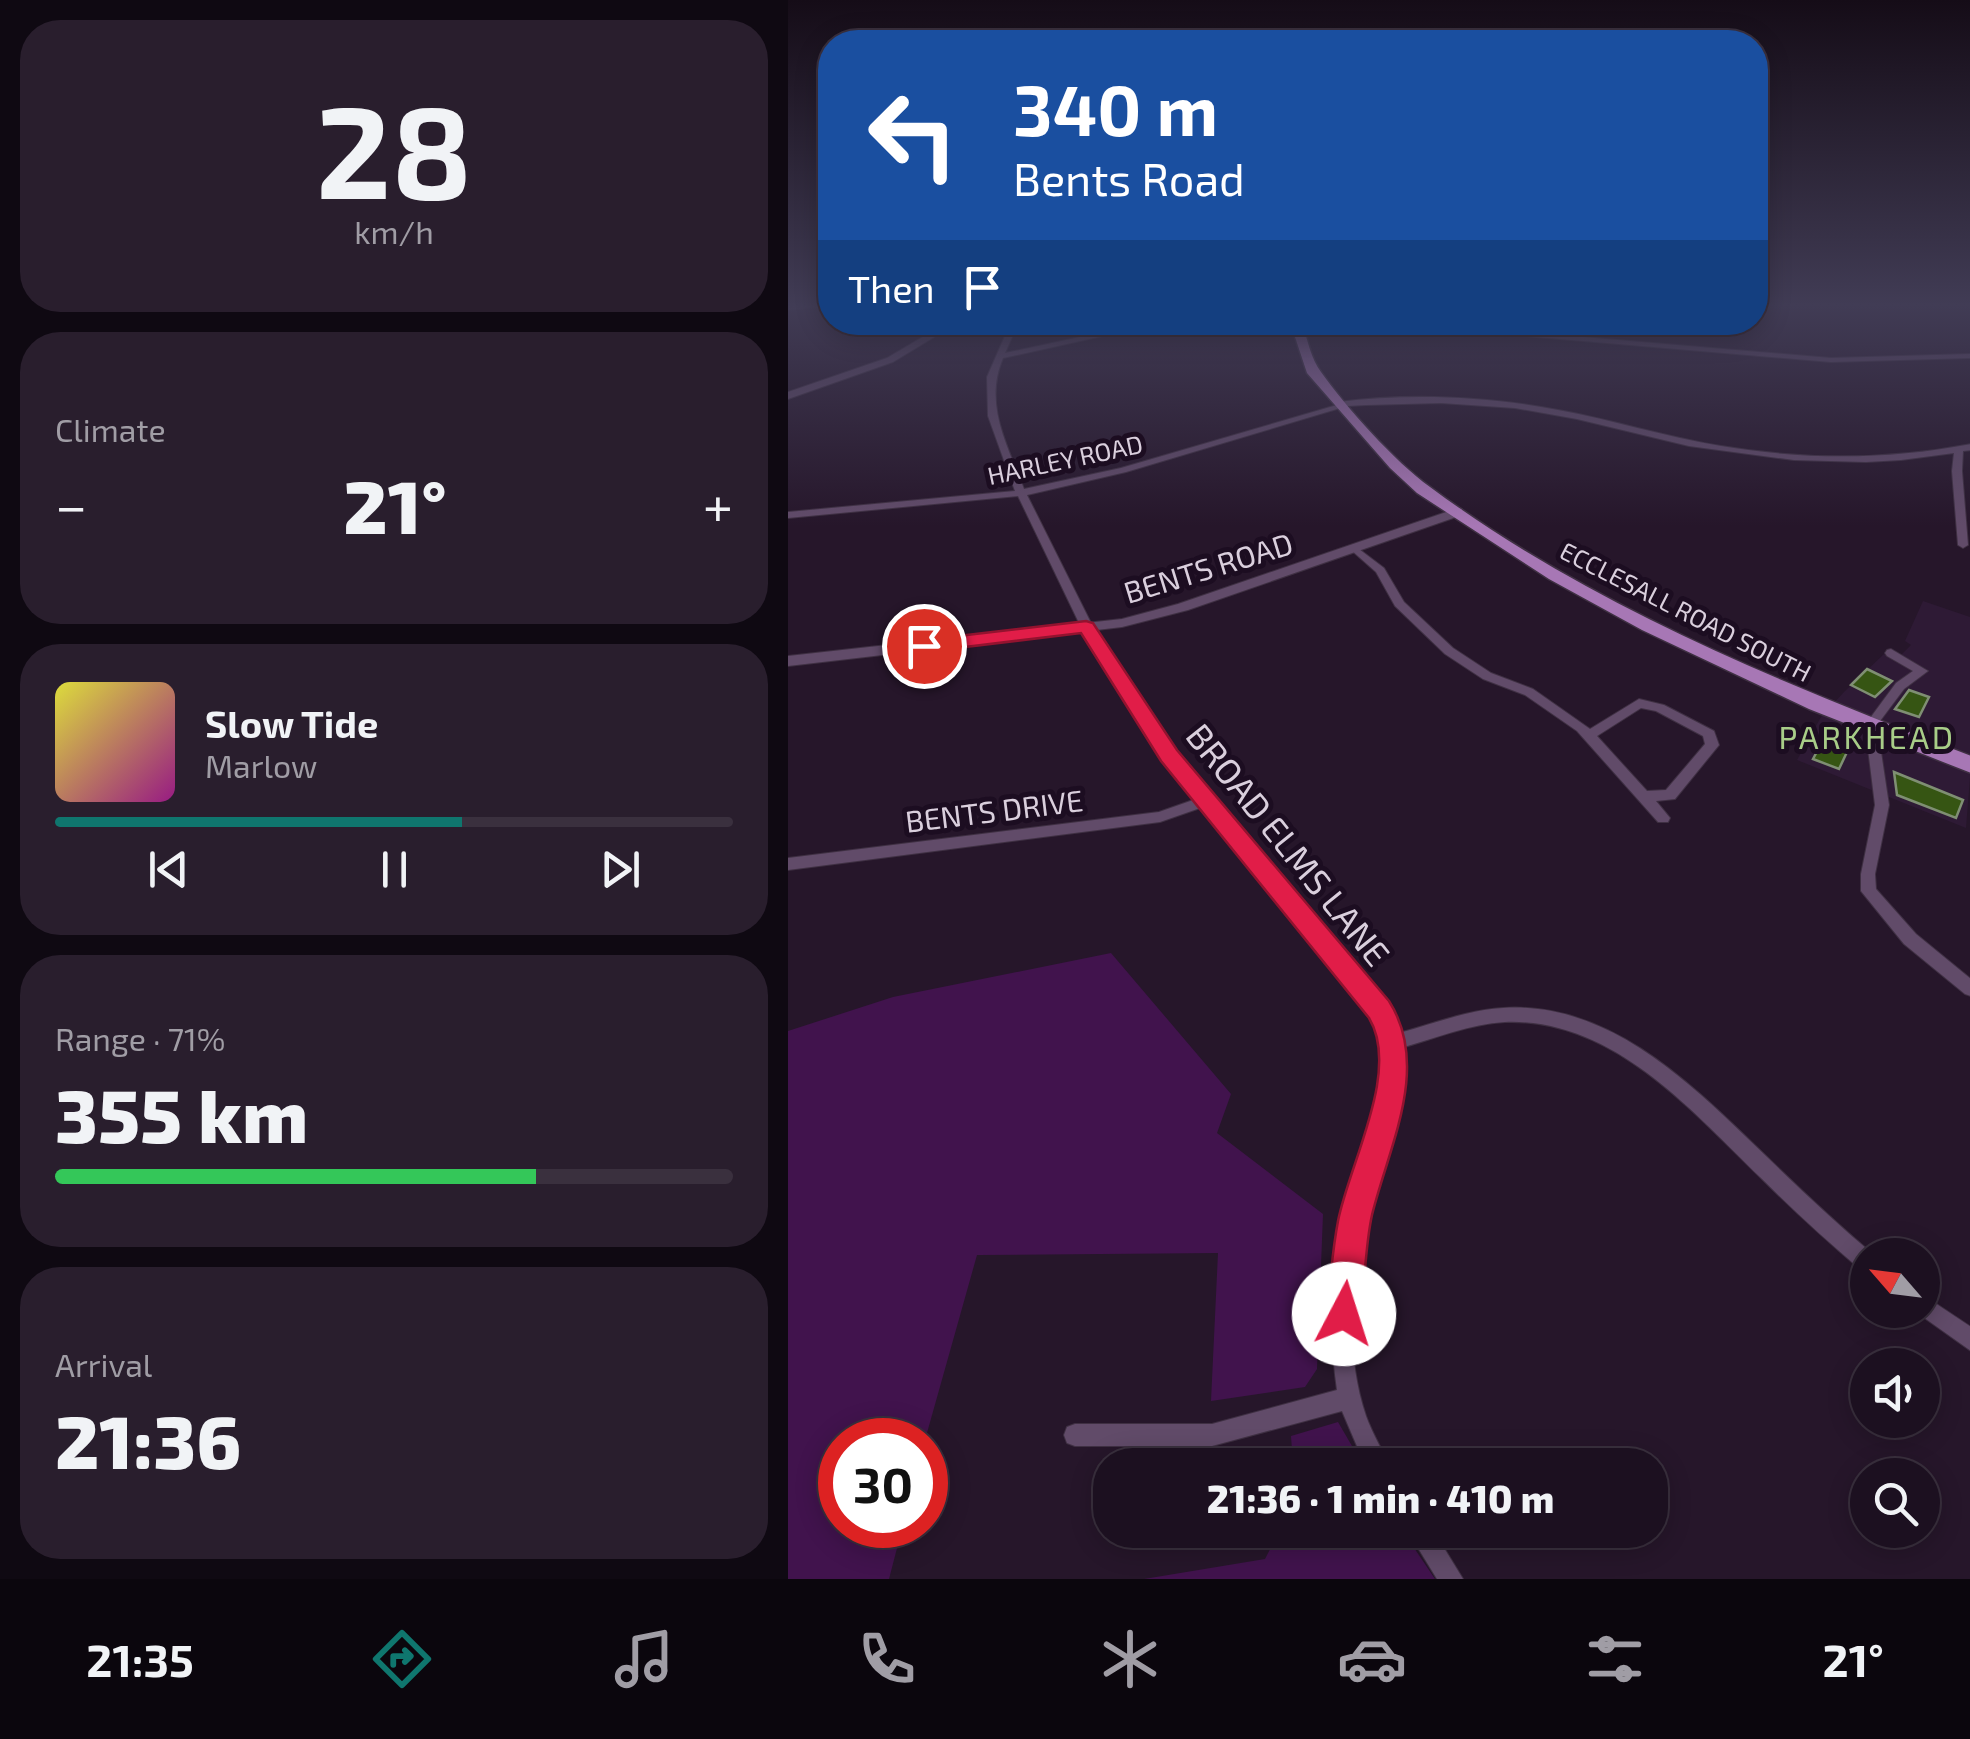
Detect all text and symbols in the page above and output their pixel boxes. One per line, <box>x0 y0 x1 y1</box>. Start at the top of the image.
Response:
text: 340 m <box>1013 66 1218 150</box>
text: 28 <box>316 69 472 225</box>
icon: left <box>848 70 978 200</box>
text: Bents Road <box>1013 151 1245 205</box>
text: km/h <box>354 212 434 250</box>
icon: arrive <box>955 260 1010 315</box>
text: Then <box>848 265 935 311</box>
text: Climate <box>55 410 166 448</box>
street label: HARLEY ROAD <box>985 428 1145 490</box>
text: 21° <box>343 459 447 549</box>
text: − <box>55 471 87 537</box>
text: + <box>703 471 733 537</box>
street label: BENTS ROAD <box>1119 524 1297 610</box>
street label: ECCLESALL ROAD SOUTH <box>1556 535 1816 687</box>
pin <box>882 604 967 689</box>
icon: arrive <box>897 619 952 674</box>
text: Slow Tide <box>205 700 378 746</box>
street label: BROAD ELMS LANE <box>1179 715 1399 973</box>
district label: PARKHEAD <box>1779 717 1955 755</box>
text: Marlow <box>205 746 317 784</box>
street label: BENTS DRIVE <box>903 781 1085 839</box>
icon: previous <box>141 842 196 897</box>
icon: pause <box>367 842 422 897</box>
icon: next <box>593 842 648 897</box>
text: Range · 71% <box>55 1019 225 1057</box>
text: 355 km <box>55 1068 308 1158</box>
north arrow <box>1850 1238 1940 1328</box>
map controls <box>1850 1238 1940 1548</box>
position arrow <box>1292 1262 1396 1366</box>
text: Arrival <box>55 1345 152 1383</box>
button: sound <box>1850 1348 1940 1438</box>
text: 21:36 <box>55 1394 241 1484</box>
speed limit sign: 30 <box>818 1418 948 1548</box>
button: search <box>1850 1458 1940 1548</box>
text: 21:36 · 1 min · 410 m <box>1207 1475 1554 1521</box>
icon: directions <box>367 1624 437 1694</box>
icon: music <box>609 1624 679 1694</box>
icon: phone <box>852 1624 922 1694</box>
icon: climate <box>1095 1624 1165 1694</box>
icon: car <box>1337 1624 1407 1694</box>
icon: filters <box>1580 1624 1650 1694</box>
text: 21:35 <box>86 1632 194 1686</box>
text: 21° <box>1823 1632 1884 1686</box>

